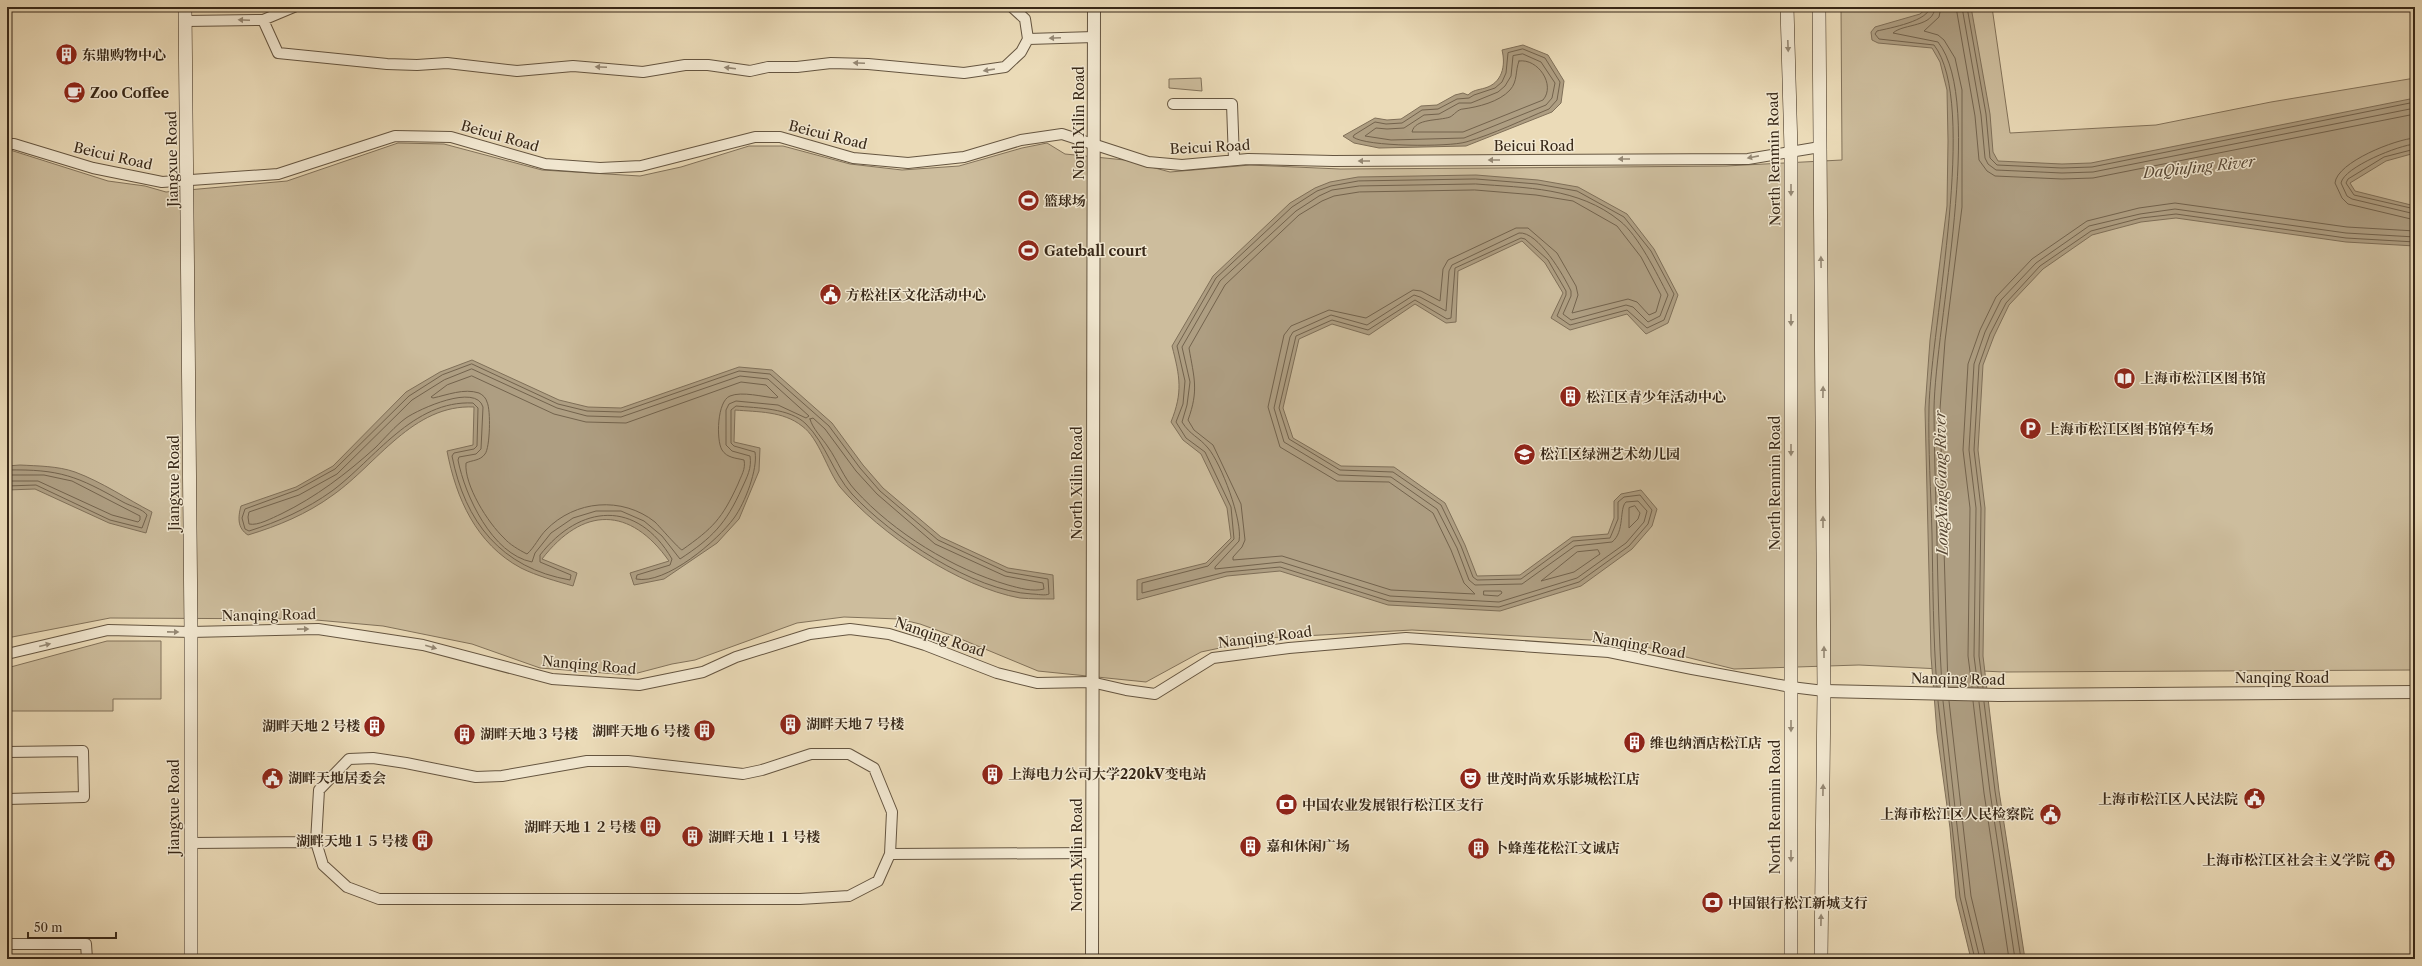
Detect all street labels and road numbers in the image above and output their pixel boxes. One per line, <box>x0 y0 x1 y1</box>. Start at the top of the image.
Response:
street label: North Xilin Road <box>1070 66 1088 180</box>
street label: North Renmin Road <box>1764 91 1784 226</box>
street label: Jiangxue Road <box>162 110 182 209</box>
street label: Beicui Road <box>459 116 542 156</box>
street label: Beicui Road <box>787 117 870 154</box>
street label: Beicui Road <box>1169 136 1251 158</box>
street label: Beicui Road <box>1494 137 1575 155</box>
street label: Beicui Road <box>72 138 155 174</box>
street label: North Renmin Road <box>1766 415 1784 550</box>
street label: North Xilin Road <box>1068 426 1086 540</box>
street label: Jiangxue Road <box>165 435 183 533</box>
street label: Nanqing Road <box>222 605 317 625</box>
street label: Nanqing Road <box>892 613 988 661</box>
street label: Nanqing Road <box>1217 622 1314 652</box>
street label: Nanqing Road <box>1591 628 1688 662</box>
street label: Nanqing Road <box>541 652 637 678</box>
street label: Nanqing Road <box>1911 669 2006 689</box>
street label: Nanqing Road <box>2235 669 2330 687</box>
street label: North Renmin Road <box>1766 739 1784 874</box>
street label: Jiangxue Road <box>165 759 183 857</box>
street label: North Xilin Road <box>1068 798 1086 912</box>

